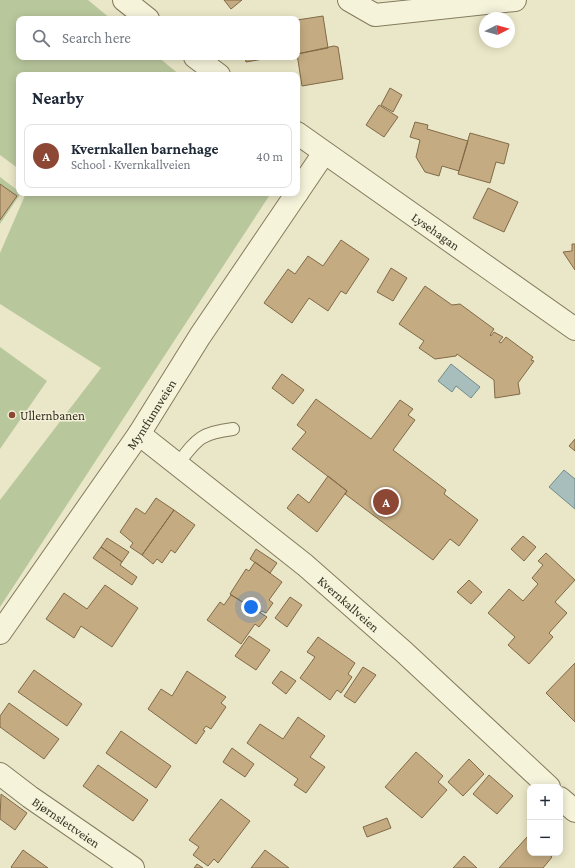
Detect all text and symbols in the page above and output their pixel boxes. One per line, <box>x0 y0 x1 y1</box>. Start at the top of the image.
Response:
north arrow <box>479 12 515 48</box>
search box <box>16 16 300 60</box>
icon: search <box>30 27 52 49</box>
text: Search here <box>62 30 131 46</box>
text: Nearby <box>32 89 84 108</box>
text: Kvernkallen barnehage <box>71 141 219 157</box>
text: A <box>42 149 50 164</box>
text: 40 m <box>256 149 283 164</box>
text: School · Kvernkallveien <box>71 157 191 172</box>
street label: Lysehagan <box>409 209 463 253</box>
street label: Myntfunnveien <box>123 376 179 452</box>
place label: Ullernbanen <box>20 408 85 423</box>
marker: Ullernbanen <box>7 410 17 420</box>
pin: A <box>373 487 399 517</box>
street label: Kvernkallveien <box>315 573 383 635</box>
your location <box>241 597 261 617</box>
map controls <box>527 784 563 856</box>
button: + <box>527 784 563 820</box>
street label: Bjørnslettveien <box>30 794 103 851</box>
button: − <box>527 820 563 856</box>

